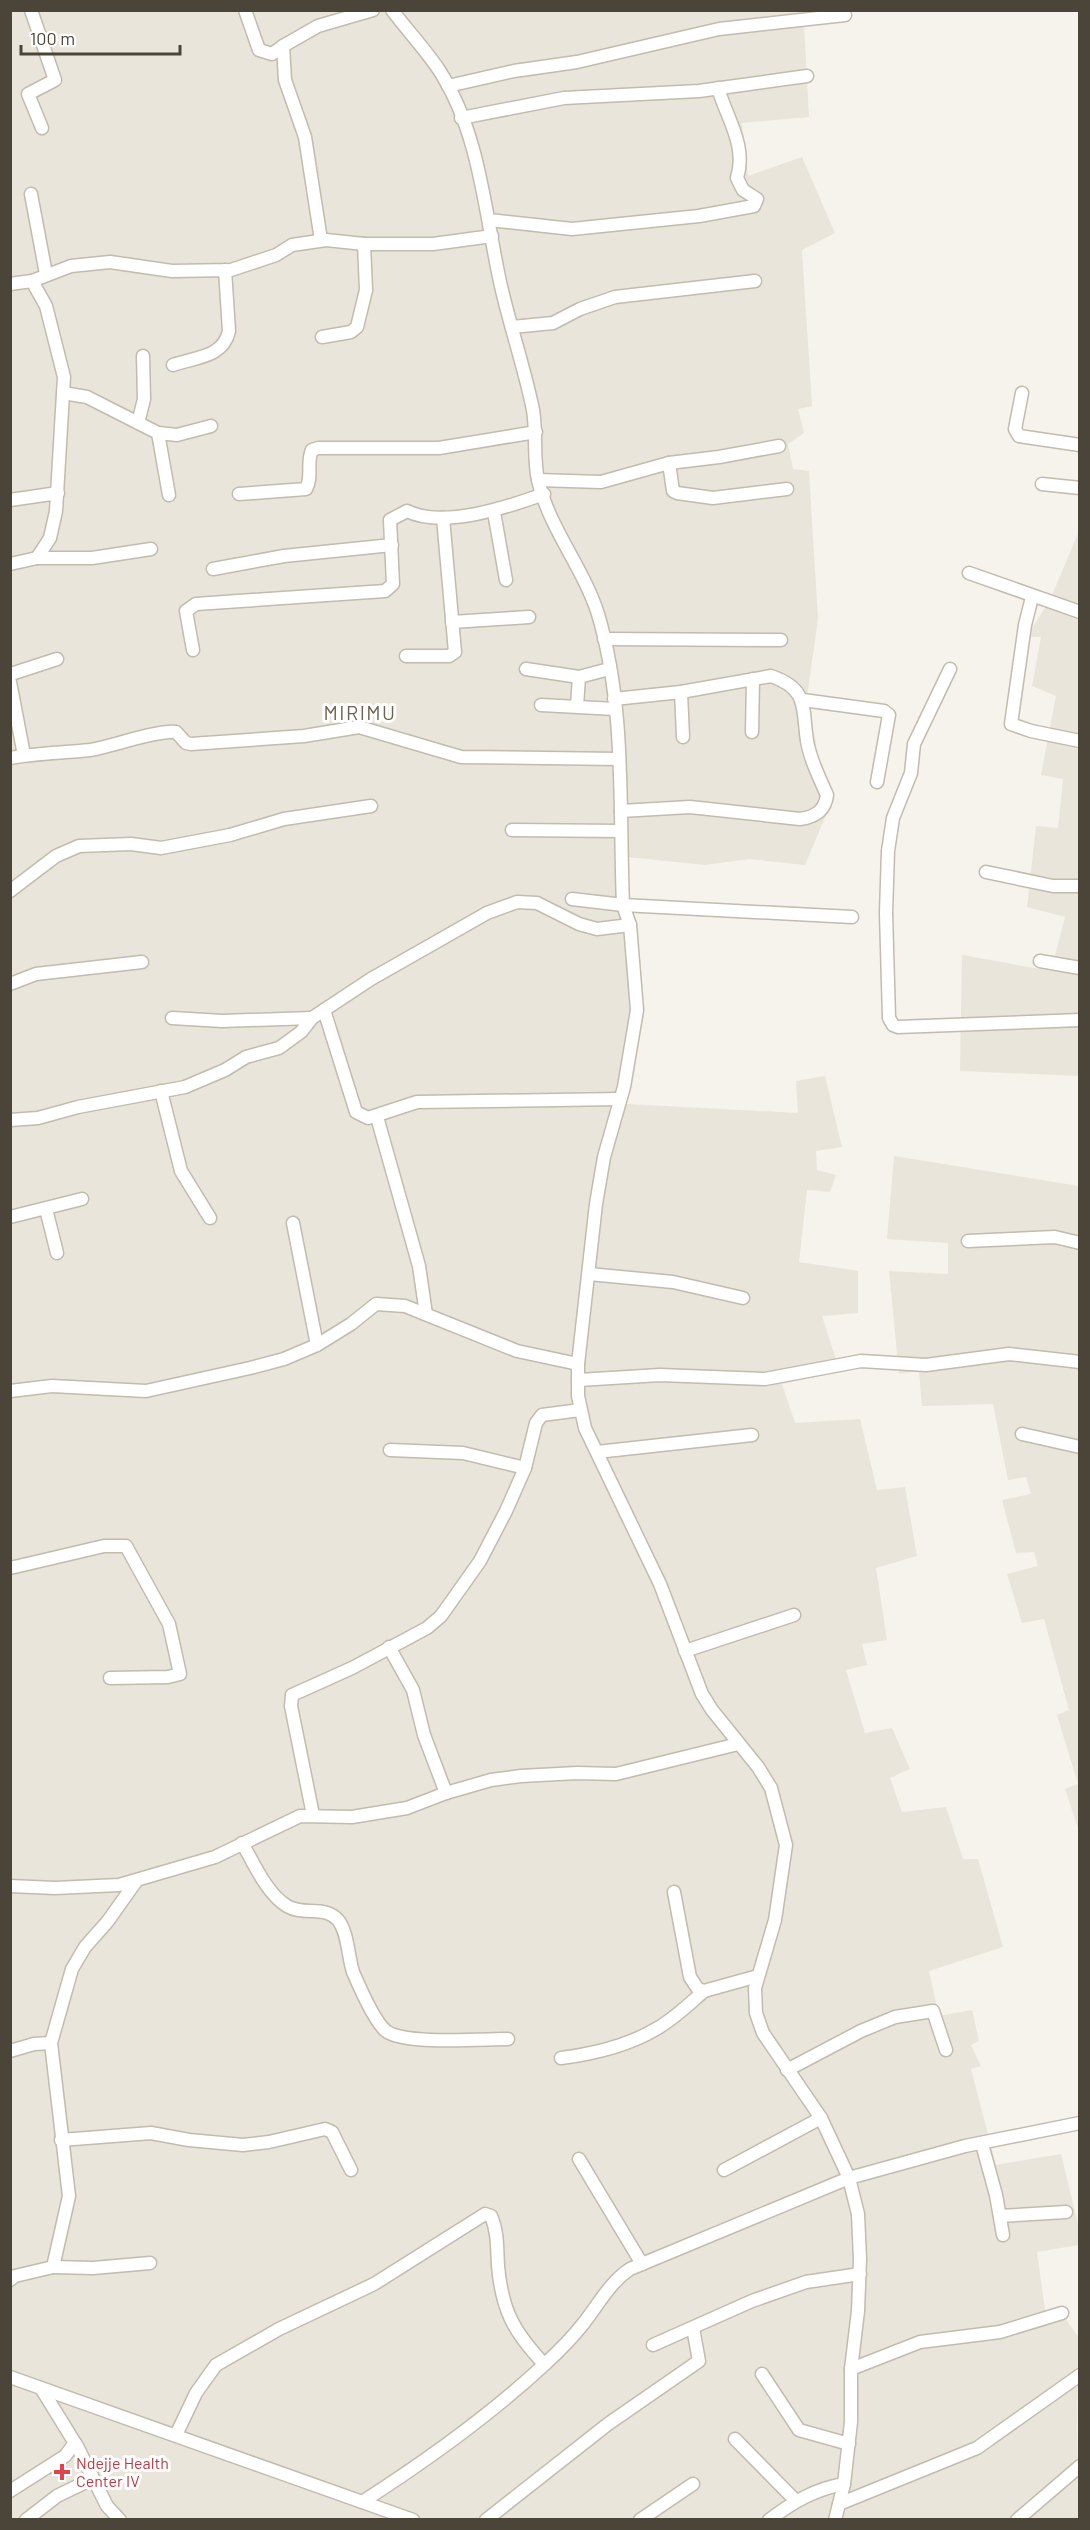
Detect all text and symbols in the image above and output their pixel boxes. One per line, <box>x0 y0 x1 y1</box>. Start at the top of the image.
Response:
scale bar <box>21 18 180 56</box>
text: 100 m <box>30 27 75 49</box>
district label: MIRIMU <box>323 700 397 724</box>
place label: Ndejje Health Center IV <box>76 2453 169 2490</box>
marker: Ndejje Health Center IV <box>53 2463 71 2481</box>

